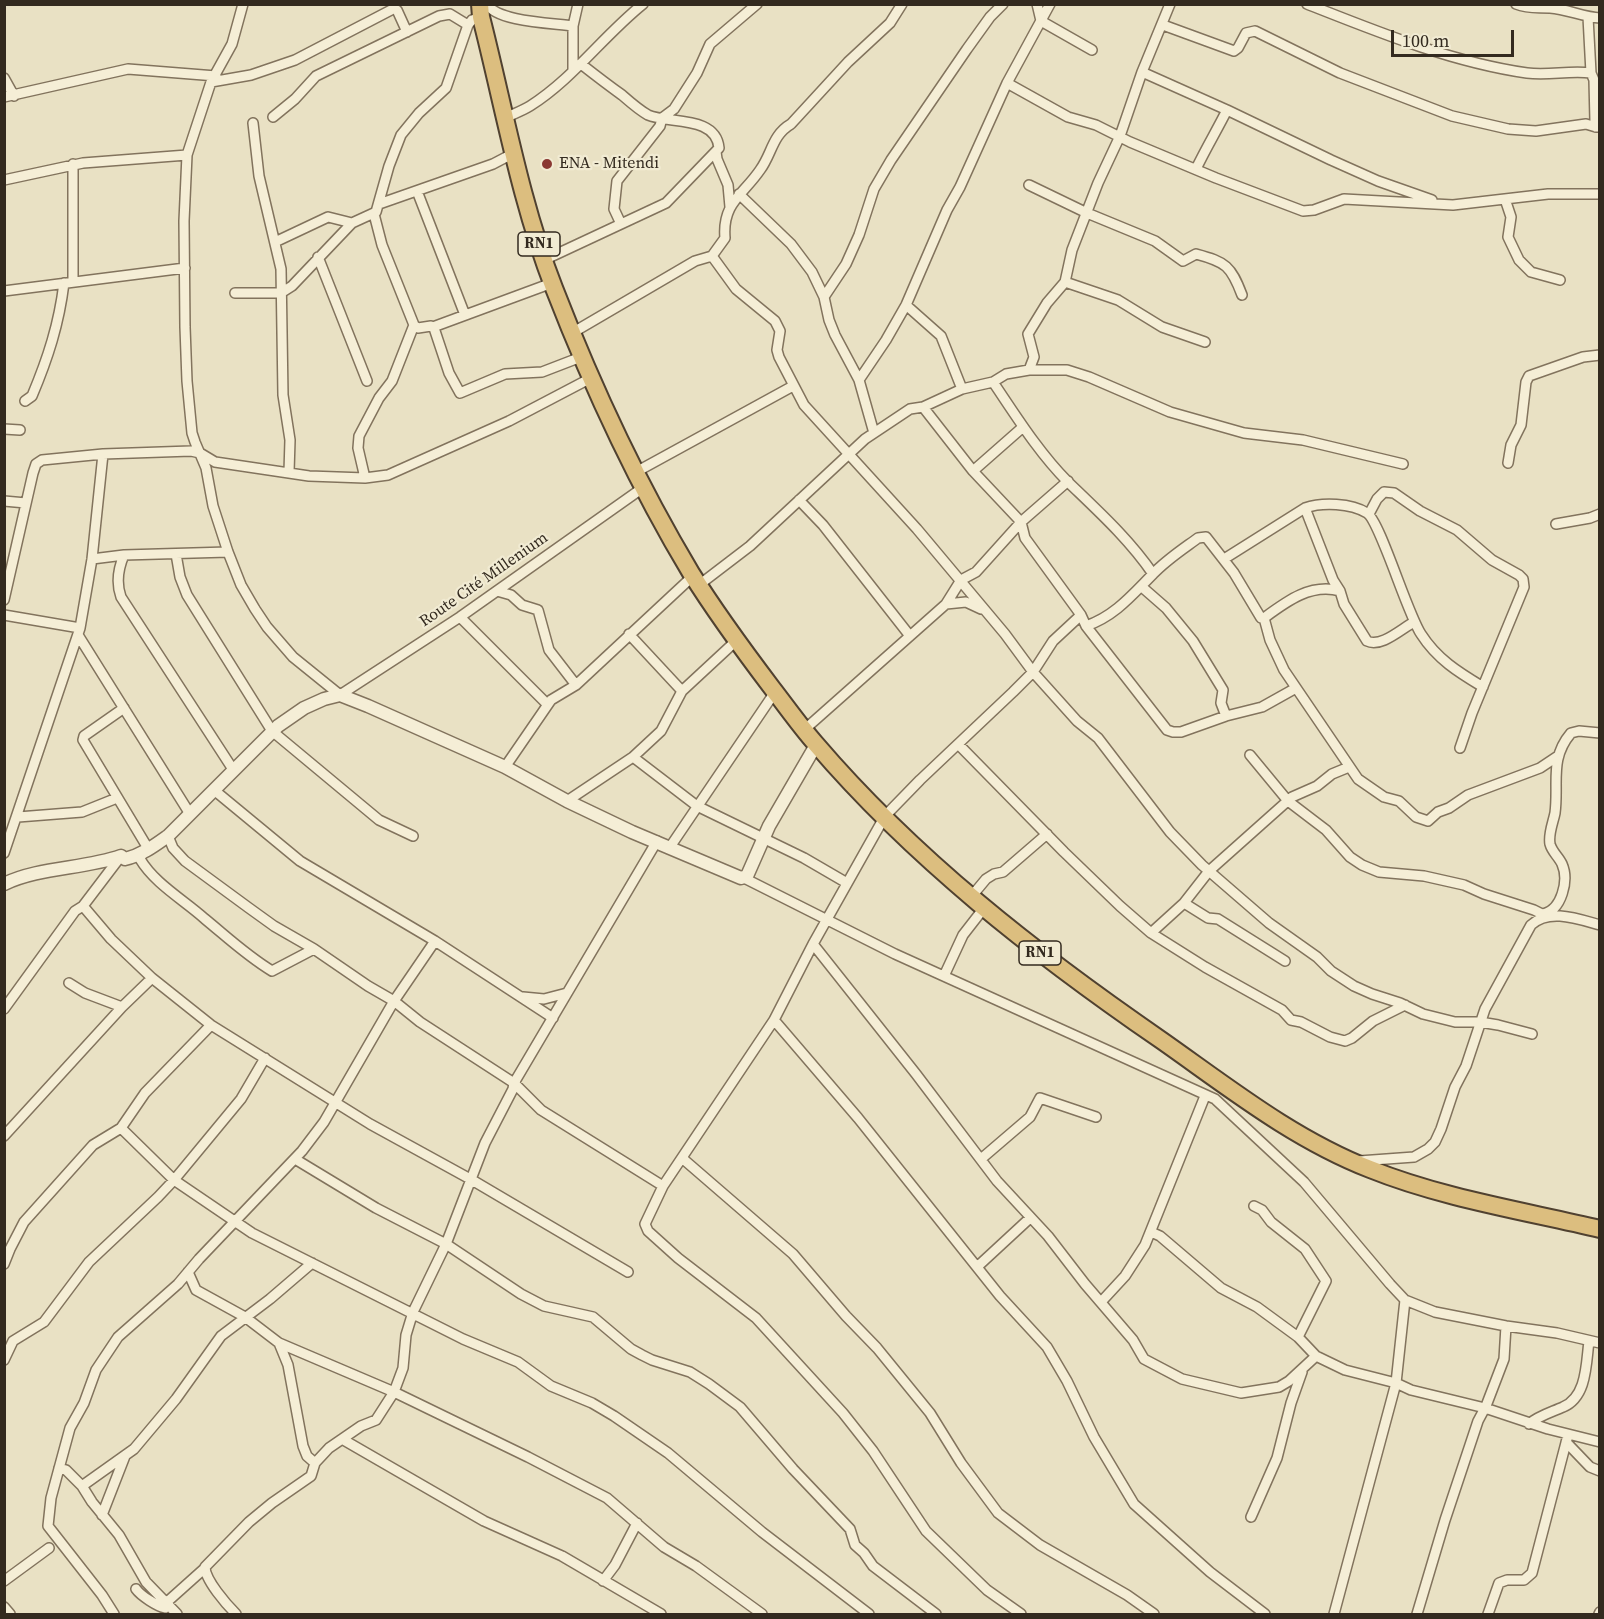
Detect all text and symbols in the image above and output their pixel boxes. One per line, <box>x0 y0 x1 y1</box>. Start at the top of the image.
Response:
scale bar <box>1394 18 1517 56</box>
text: 100 m <box>1402 28 1449 53</box>
place label: ENA - Mitendi <box>559 154 659 174</box>
marker: ENA - Mitendi <box>540 157 554 171</box>
road number: RN1 <box>518 232 560 256</box>
street label: Route Cité Millenium <box>416 528 552 632</box>
road number: RN1 <box>1019 941 1061 965</box>

